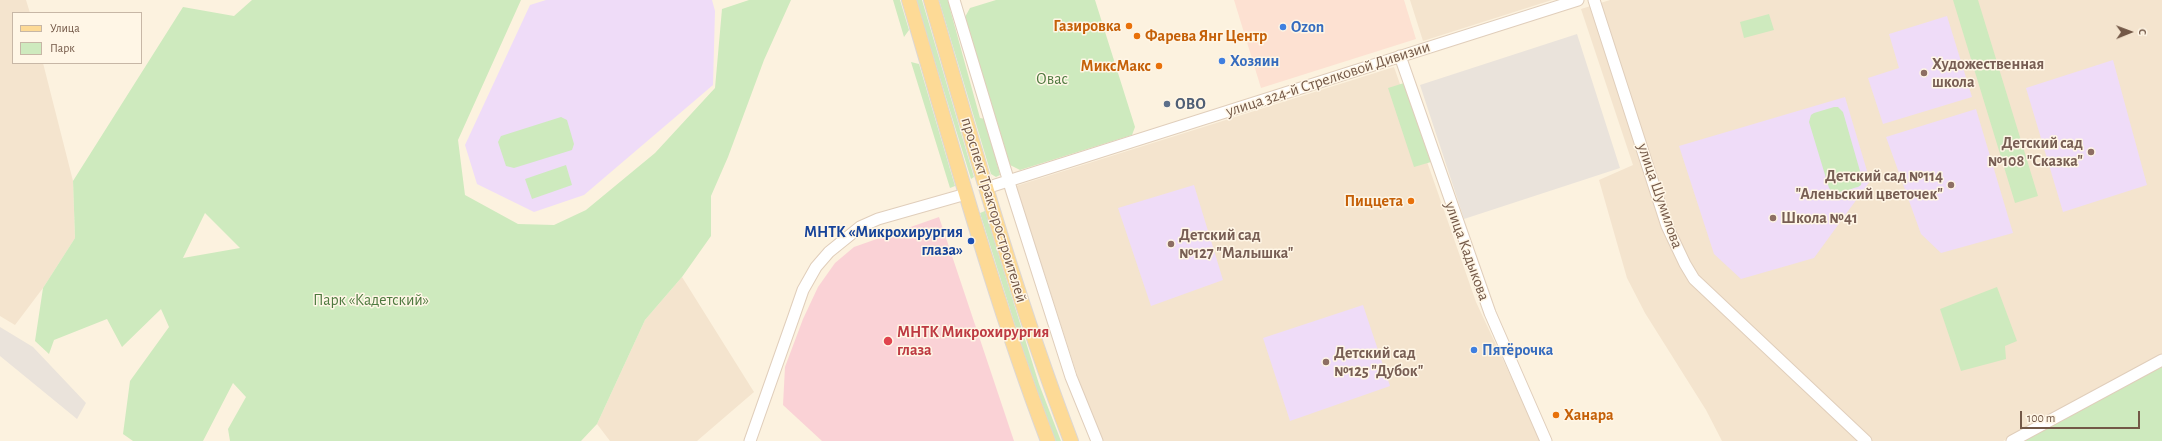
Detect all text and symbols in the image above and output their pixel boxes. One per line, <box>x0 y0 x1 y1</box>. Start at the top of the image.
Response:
legend <box>12 12 142 64</box>
north arrow <box>2110 12 2150 52</box>
place label: Газировка <box>1053 16 1121 36</box>
place label: Ozon <box>1291 17 1324 37</box>
marker: Газировка <box>1124 21 1134 31</box>
text: Улица <box>50 22 80 34</box>
marker: Ozon <box>1278 22 1288 32</box>
place label: Фарева Янг Центр <box>1145 26 1267 46</box>
text: С <box>2137 29 2148 35</box>
marker: Фарева Янг Центр <box>1132 31 1142 41</box>
street label: улица 324-й Стрелковой Дивизии <box>1223 37 1433 121</box>
text: Парк <box>50 42 75 54</box>
place label: Хозяин <box>1230 51 1279 71</box>
place label: Художественная школа <box>1932 54 2044 92</box>
place label: МиксМакс <box>1081 56 1151 76</box>
marker: Хозяин <box>1217 56 1227 66</box>
marker: МиксМакс <box>1154 61 1164 71</box>
marker: Художественная школа <box>1919 68 1929 78</box>
park label: Овас <box>1036 69 1068 89</box>
place label: ОВО <box>1175 94 1206 114</box>
marker: ОВО <box>1162 99 1172 109</box>
street label: проспект Тракторостроителей <box>957 115 1031 305</box>
place label: Детский сад №108 "Сказка" <box>1988 133 2083 171</box>
street label: улица Шумилова <box>1633 141 1687 251</box>
marker: Детский сад №108 "Сказка" <box>2086 147 2096 157</box>
place label: Детский сад №114 "Аленьский цветочек" <box>1795 166 1943 204</box>
marker: Детский сад №114 "Аленьский цветочек" <box>1946 180 1956 190</box>
place label: Пиццета <box>1344 191 1403 211</box>
marker: Пиццета <box>1406 196 1416 206</box>
street label: улица Кадыкова <box>1440 199 1494 303</box>
place label: Школа №41 <box>1781 208 1858 228</box>
marker: Школа №41 <box>1768 213 1778 223</box>
place label: МНТК «Микрохирургия глаза» <box>804 222 963 260</box>
place label: Детский сад №127 "Малышка" <box>1179 225 1293 263</box>
marker: МНТК «Микрохирургия глаза» <box>966 236 976 246</box>
marker: Детский сад №127 "Малышка" <box>1166 239 1176 249</box>
park label: Парк «Кадетский» <box>313 290 429 310</box>
place label: МНТК Микрохирургия глаза <box>897 322 1049 360</box>
marker: МНТК Микрохирургия глаза <box>882 335 894 347</box>
place label: Пятёрочка <box>1482 340 1553 360</box>
place label: Детский сад №125 "Дубок" <box>1334 343 1423 381</box>
marker: Пятёрочка <box>1469 345 1479 355</box>
marker: Детский сад №125 "Дубок" <box>1321 357 1331 367</box>
scale bar <box>2022 403 2142 429</box>
place label: Ханара <box>1564 405 1614 425</box>
marker: Ханара <box>1551 410 1561 420</box>
text: 100 m <box>2027 412 2055 424</box>

